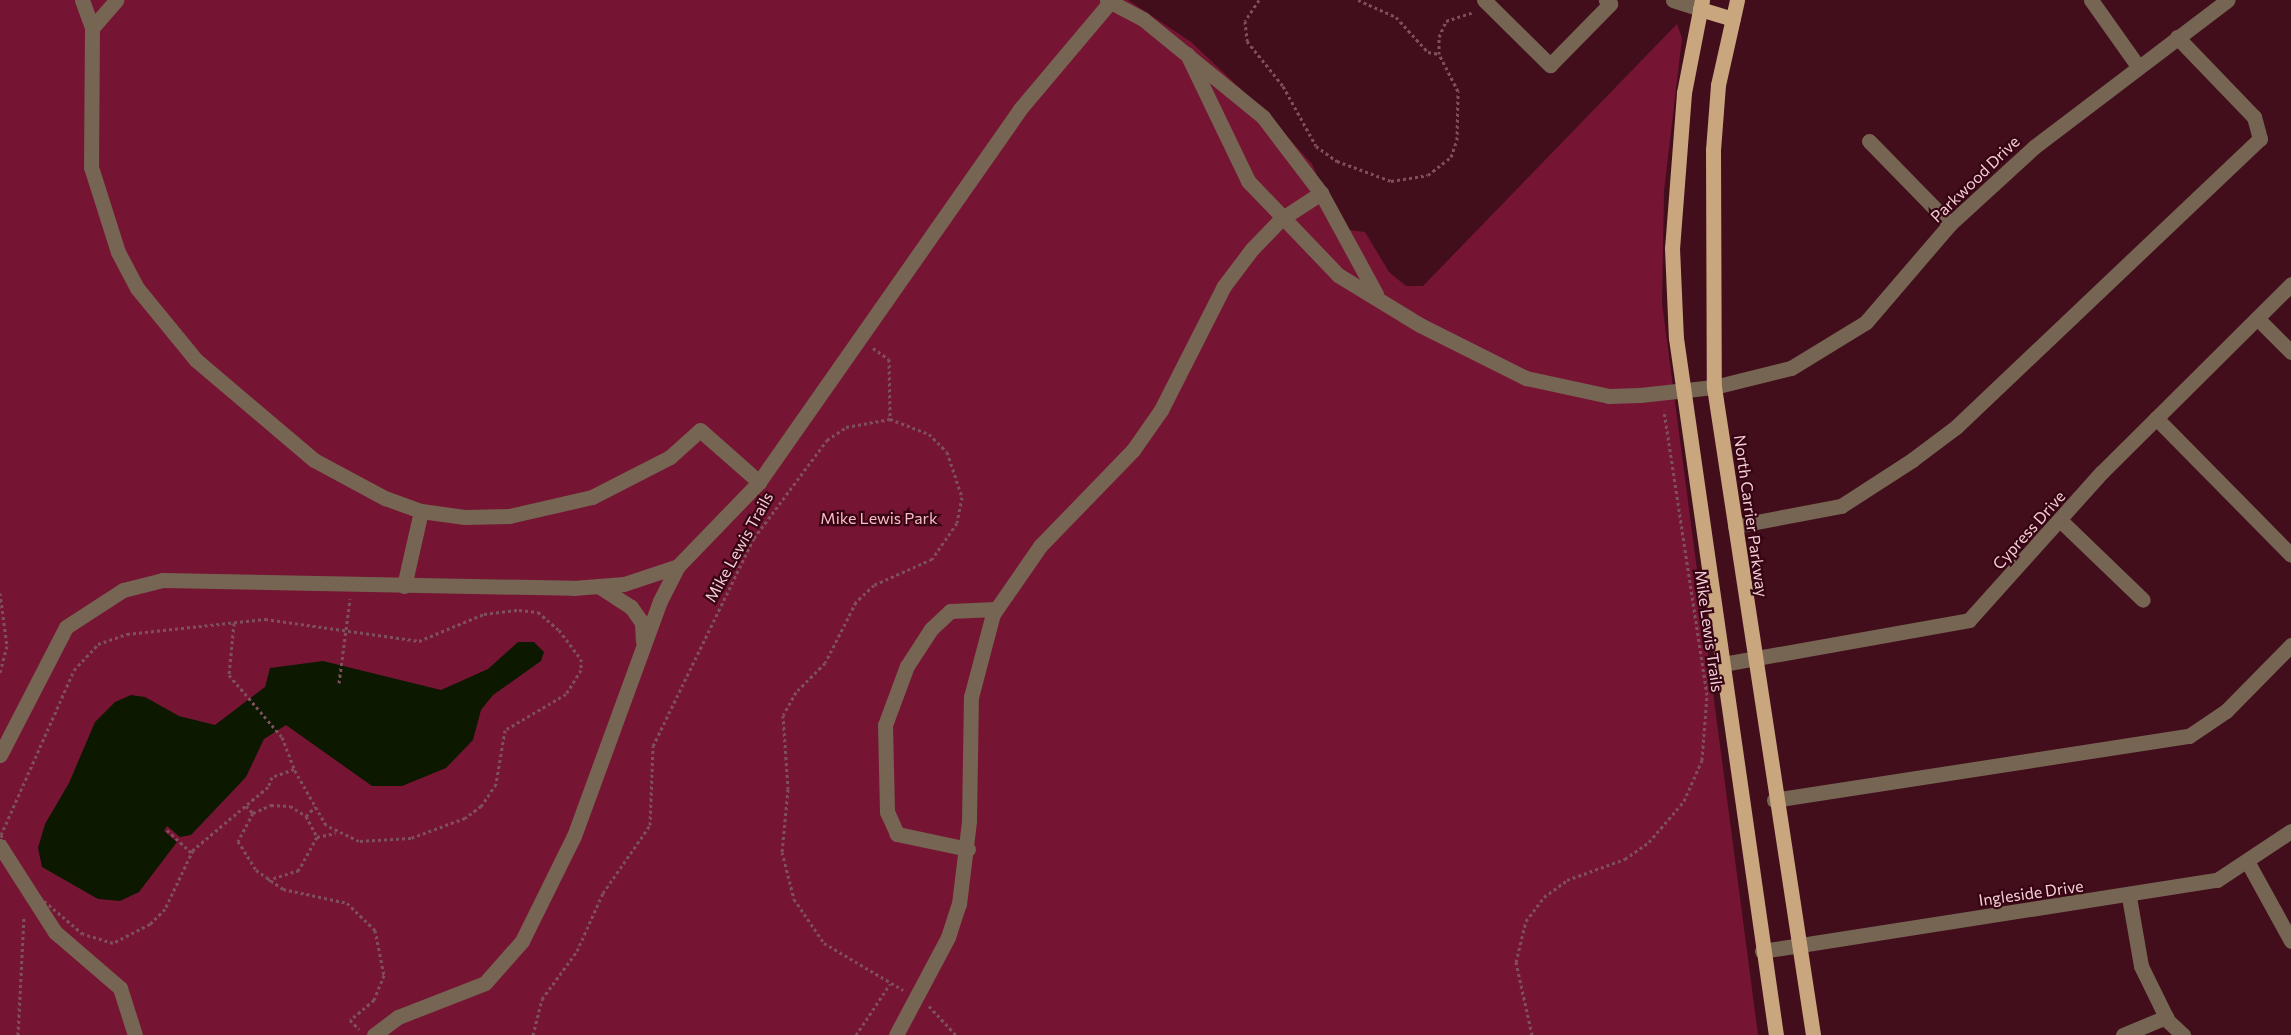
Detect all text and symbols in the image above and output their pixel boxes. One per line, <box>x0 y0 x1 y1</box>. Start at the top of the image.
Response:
street label: Parkwood Drive <box>1927 132 2023 226</box>
street label: North Carrier Parkway <box>1730 434 1772 598</box>
street label: Cypress Drive <box>1989 487 2069 573</box>
street label: Mike Lewis Trails <box>701 489 777 605</box>
park label: Mike Lewis Park <box>820 508 938 528</box>
street label: Mike Lewis Trails <box>1691 569 1727 693</box>
street label: Ingleside Drive <box>1977 876 2085 910</box>

